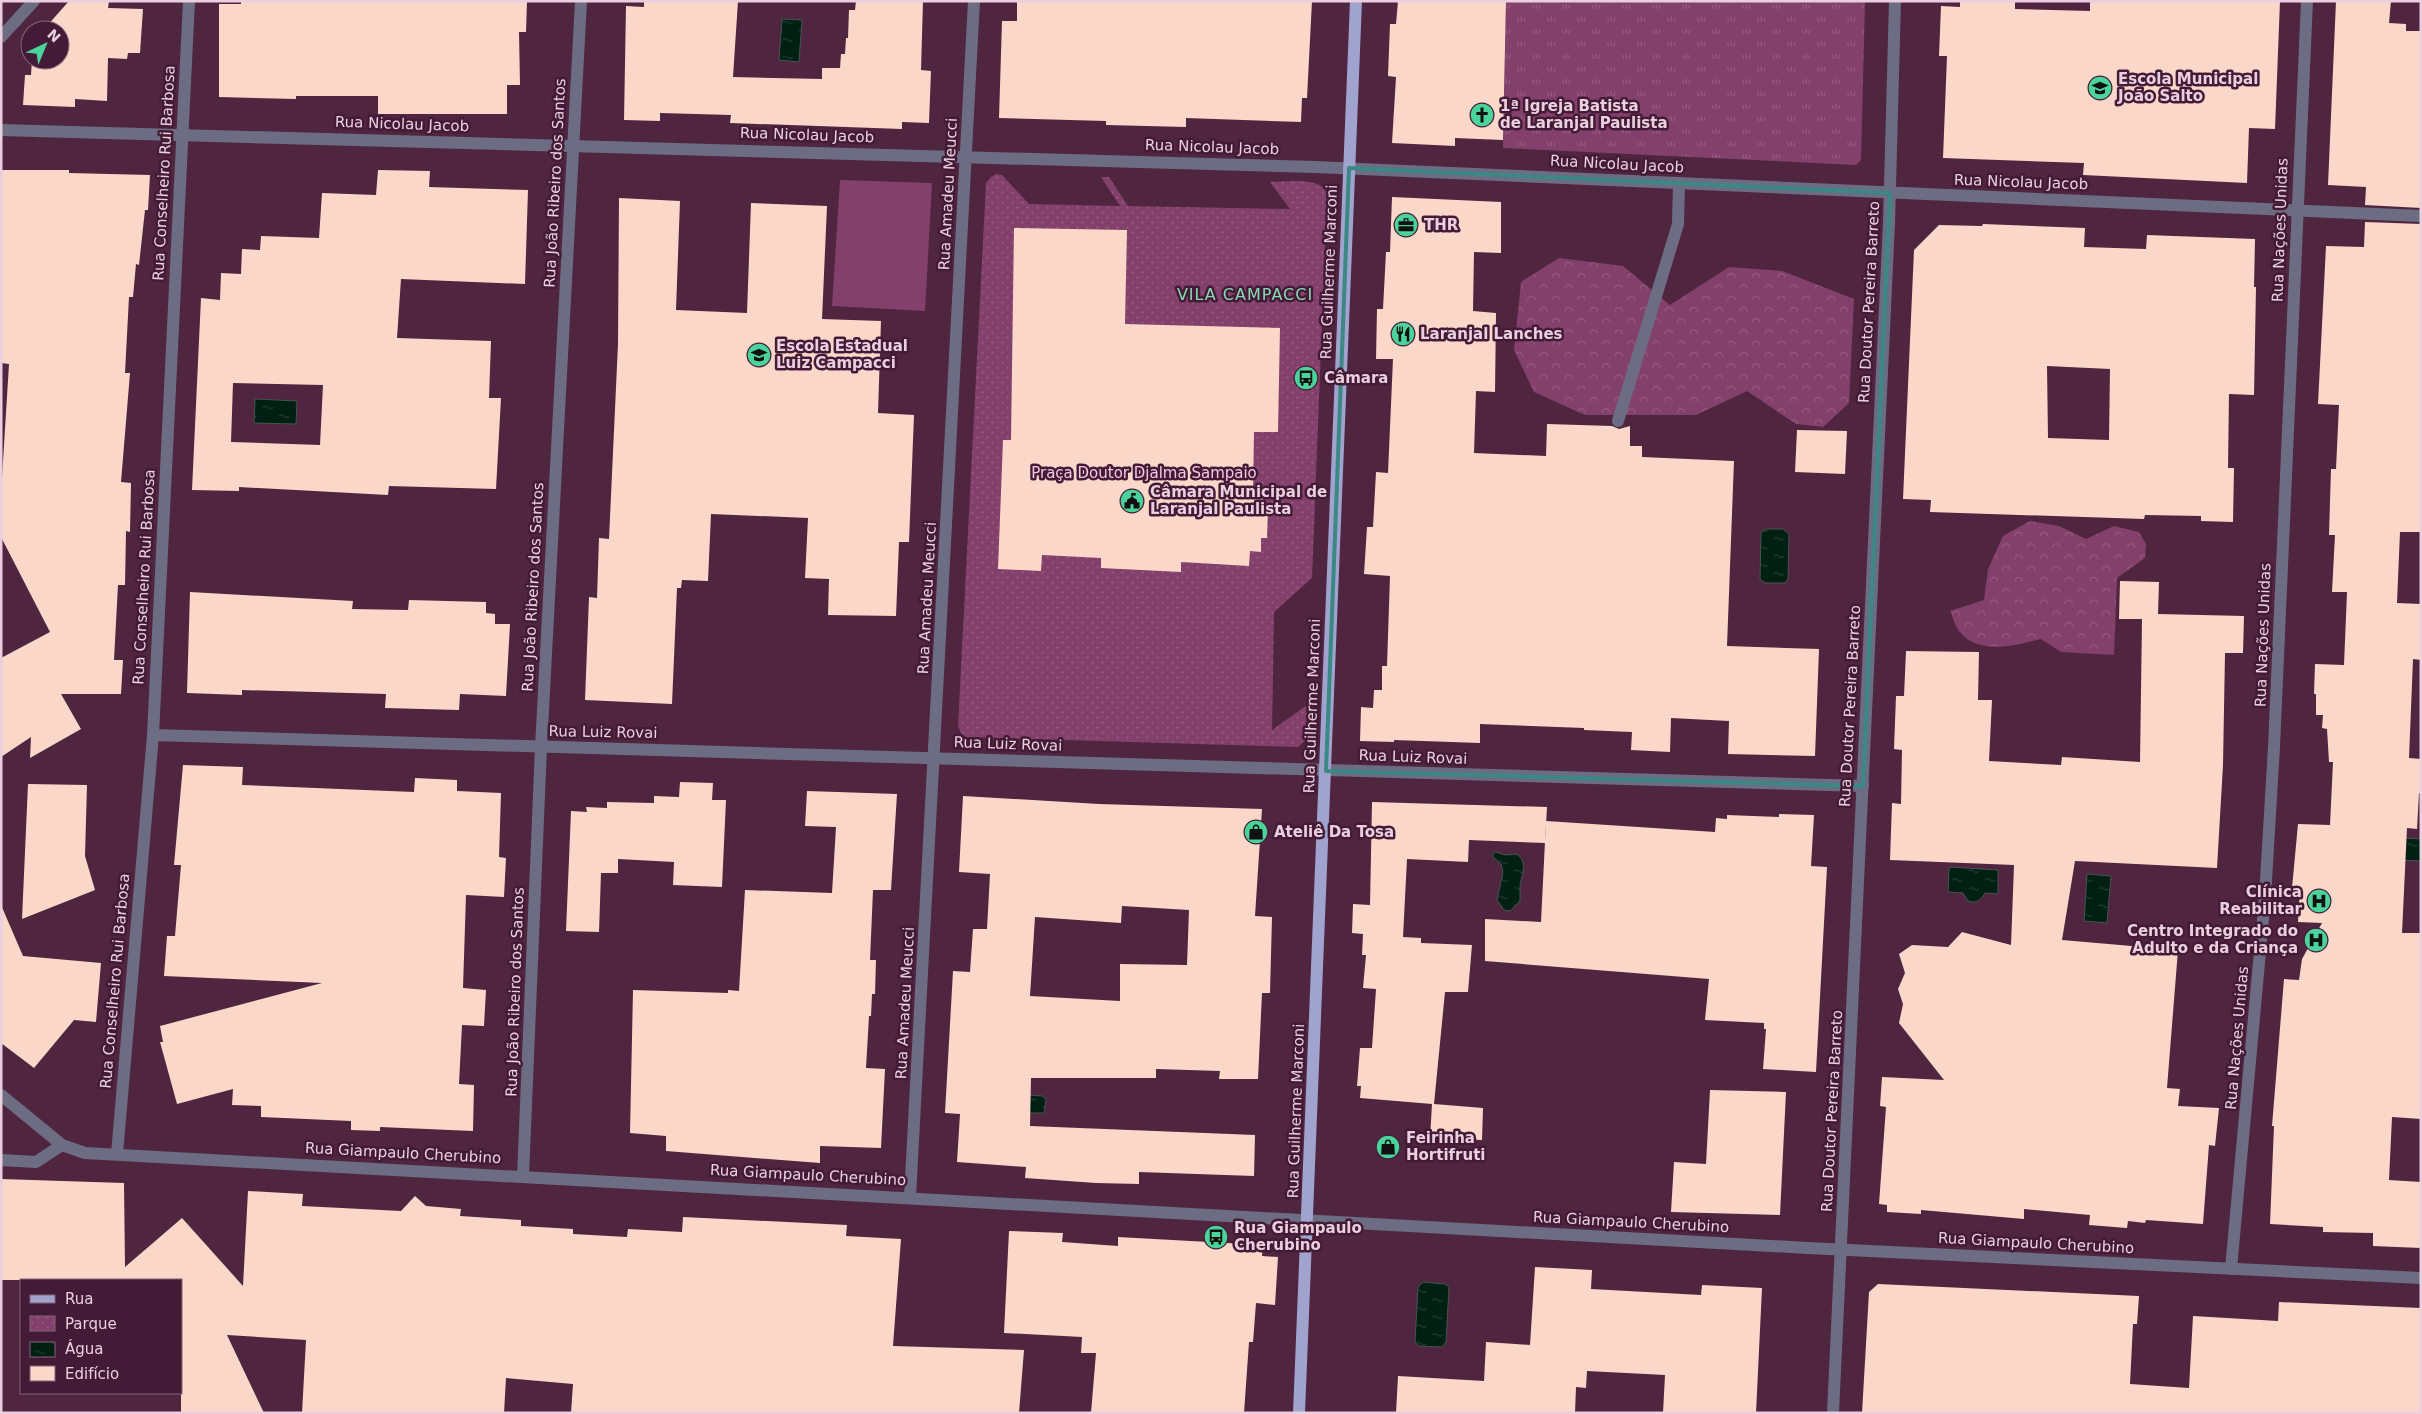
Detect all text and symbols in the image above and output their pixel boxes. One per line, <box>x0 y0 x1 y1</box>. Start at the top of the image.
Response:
north arrow <box>20 20 70 70</box>
text: N <box>44 26 64 45</box>
street label: Rua Conselheiro Rui Barbosa <box>149 65 179 281</box>
place label: Escola Municipal João Salto <box>2117 70 2258 105</box>
school or university icon: Escola Municipal João Salto <box>2087 75 2113 101</box>
street label: Rua João Ribeiro dos Santos <box>541 78 569 288</box>
place label: 1ª Igreja Batista de Laranjal Paulista <box>1500 97 1668 132</box>
church icon: 1ª Igreja Batista de Laranjal Paulista <box>1469 102 1495 128</box>
street label: Rua Nicolau Jacob <box>335 113 469 135</box>
street label: Rua Amadeu Meucci <box>935 117 961 271</box>
street label: Rua Nicolau Jacob <box>740 124 874 146</box>
street label: Rua Nicolau Jacob <box>1145 136 1279 158</box>
street label: Rua Nicolau Jacob <box>1550 151 1684 177</box>
street label: Rua Nações Unidas <box>2268 158 2292 302</box>
street label: Rua Nicolau Jacob <box>1954 171 2088 193</box>
street label: Rua Guilherme Marconi <box>1317 184 1341 360</box>
street label: Rua Doutor Pereira Barreto <box>1855 201 1883 403</box>
office icon: THR <box>1393 212 1419 238</box>
place label: THR <box>1424 216 1459 234</box>
district label: VILA CAMPACCI <box>1177 285 1313 304</box>
restaurant icon: Laranjal Lanches <box>1390 321 1416 347</box>
place label: Laranjal Lanches <box>1420 325 1563 343</box>
place label: Escola Estadual Luiz Campacci <box>776 337 908 372</box>
school or university icon: Escola Estadual Luiz Campacci <box>746 342 772 368</box>
bus stop icon: Câmara <box>1293 365 1319 391</box>
place label: Câmara <box>1324 369 1388 387</box>
park label: Praça Doutor Djalma Sampaio <box>1031 464 1257 482</box>
street label: Rua Conselheiro Rui Barbosa <box>129 469 159 685</box>
street label: Rua João Ribeiro dos Santos <box>519 482 547 692</box>
place label: Câmara Municipal de Laranjal Paulista <box>1150 483 1327 518</box>
public building icon: Câmara Municipal de Laranjal Paulista <box>1119 488 1145 514</box>
street label: Rua Amadeu Meucci <box>914 521 940 675</box>
street label: Rua Nações Unidas <box>2251 563 2275 707</box>
street label: Rua Doutor Pereira Barreto <box>1836 605 1864 807</box>
street label: Rua Guilherme Marconi <box>1300 618 1324 794</box>
street label: Rua Luiz Rovai <box>548 722 658 742</box>
street label: Rua Luiz Rovai <box>953 733 1063 755</box>
street label: Rua Luiz Rovai <box>1358 746 1468 768</box>
shop icon: Ateliê Da Tosa <box>1243 819 1269 845</box>
place label: Ateliê Da Tosa <box>1274 823 1394 841</box>
street label: Rua Conselheiro Rui Barbosa <box>97 873 133 1089</box>
place label: Clínica Reabilitar <box>2219 883 2303 918</box>
street label: Rua João Ribeiro dos Santos <box>502 887 528 1097</box>
hospital icon: Clínica Reabilitar <box>2306 888 2332 914</box>
place label: Centro Integrado do Adulto e da Criança <box>2127 922 2298 957</box>
street label: Rua Amadeu Meucci <box>892 926 918 1080</box>
hospital icon: Centro Integrado do Adulto e da Criança <box>2303 927 2329 953</box>
street label: Rua Nações Unidas <box>2222 965 2252 1111</box>
street label: Rua Doutor Pereira Barreto <box>1818 1010 1846 1212</box>
street label: Rua Guilherme Marconi <box>1284 1023 1308 1199</box>
place label: Feirinha Hortifruti <box>1406 1129 1485 1164</box>
shop icon: Feirinha Hortifruti <box>1375 1134 1401 1160</box>
street label: Rua Giampaulo Cherubino <box>304 1139 502 1167</box>
street label: Rua Giampaulo Cherubino <box>709 1161 907 1189</box>
street label: Rua Giampaulo Cherubino <box>1532 1208 1730 1236</box>
place label: Rua Giampaulo Cherubino <box>1234 1219 1362 1254</box>
bus stop icon: Rua Giampaulo Cherubino <box>1203 1224 1229 1250</box>
street label: Rua Giampaulo Cherubino <box>1937 1229 2135 1257</box>
legend <box>20 1279 182 1394</box>
text: Rua <box>65 1290 93 1308</box>
text: Parque <box>65 1315 117 1333</box>
text: Água <box>65 1339 103 1358</box>
text: Edifício <box>65 1365 119 1383</box>

